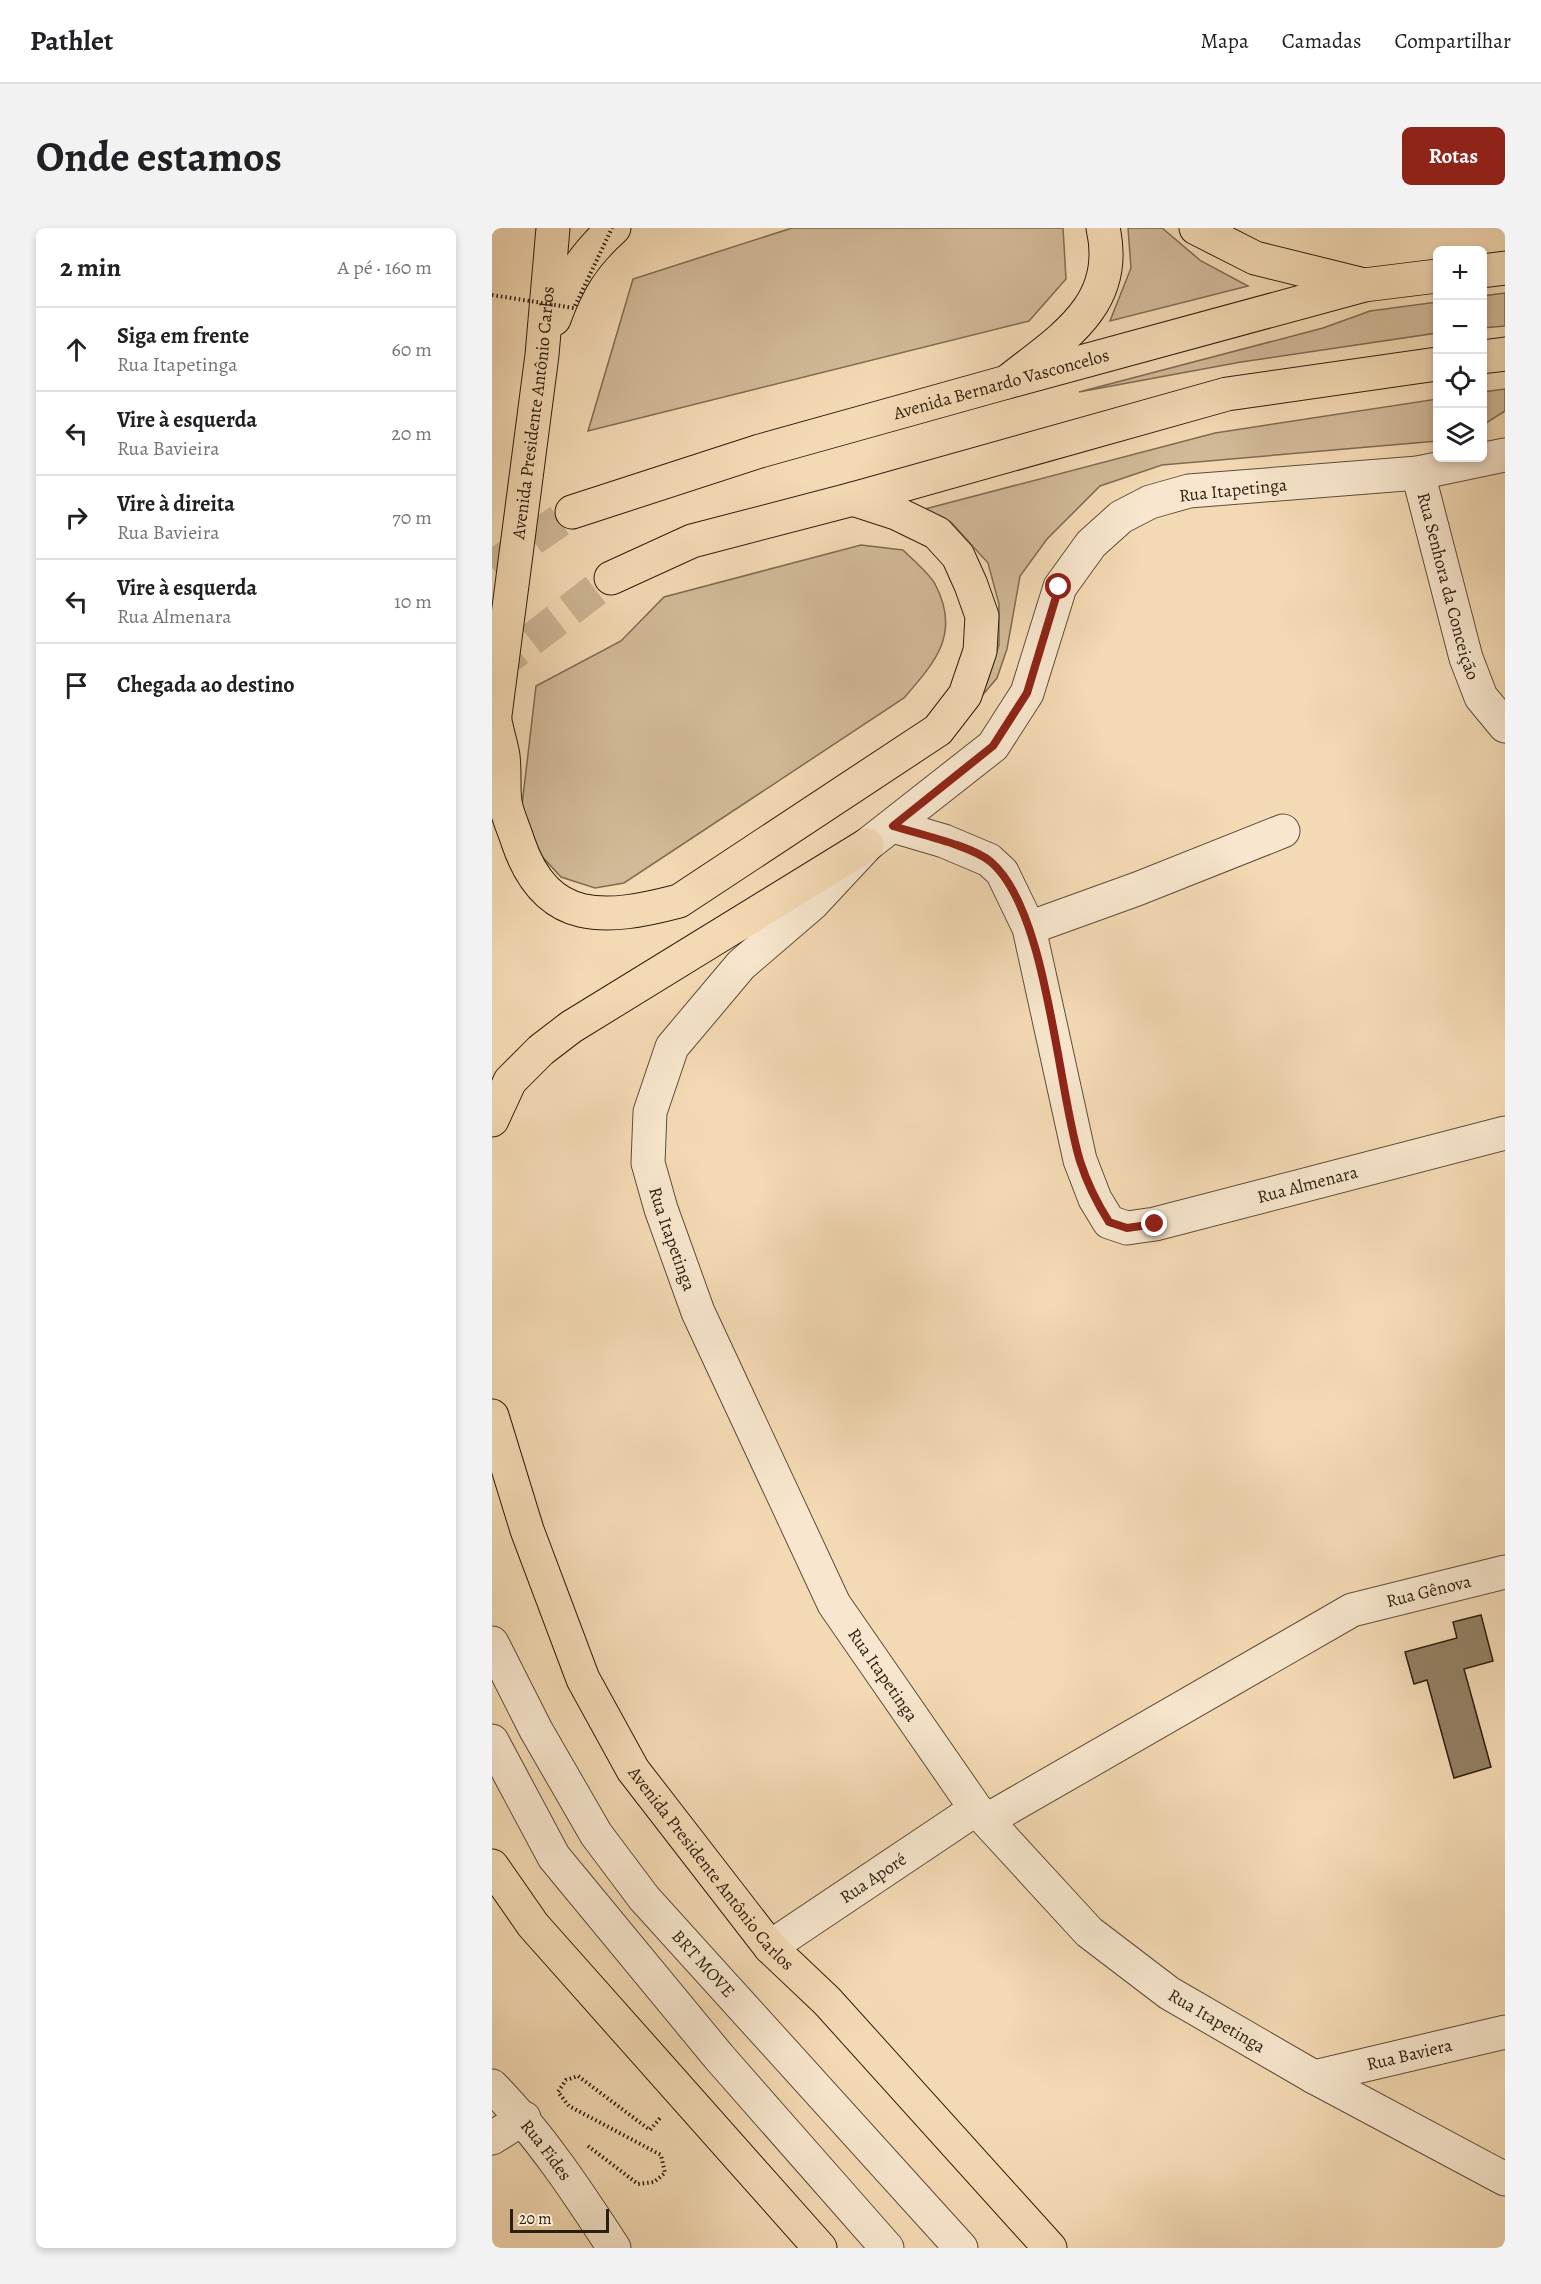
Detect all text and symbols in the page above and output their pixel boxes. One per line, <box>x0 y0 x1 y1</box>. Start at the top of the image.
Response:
text: Pathlet <box>30 22 113 60</box>
text: Mapa <box>1200 27 1249 55</box>
text: Camadas <box>1282 27 1361 55</box>
text: Compartilhar <box>1394 27 1511 55</box>
button: Rotas <box>1402 127 1505 185</box>
text: Onde estamos <box>36 128 282 185</box>
map controls <box>1433 246 1487 462</box>
button: + <box>1433 246 1487 300</box>
text: 2 min <box>60 250 121 285</box>
text: A pé · 160 m <box>338 254 432 281</box>
street label: Avenida Presidente Antônio Carlos <box>506 285 560 541</box>
button: − <box>1433 300 1487 354</box>
text: Siga em frente <box>117 321 249 351</box>
icon: ahead <box>60 333 93 366</box>
text: 60 m <box>392 336 432 363</box>
street label: Avenida Bernardo Vasconcelos <box>890 343 1112 425</box>
text: Rua Itapetinga <box>117 351 238 378</box>
button: locate <box>1433 354 1487 408</box>
text: Vire à esquerda <box>117 405 257 435</box>
button: layers <box>1433 408 1487 462</box>
icon: left <box>60 417 93 450</box>
text: 20 m <box>391 420 432 447</box>
text: Rua Bavieira <box>117 435 220 462</box>
street label: Rua Itapetinga <box>1178 472 1289 508</box>
text: Vire à direita <box>117 489 235 519</box>
street label: Rua Senhora da Conceição <box>1411 490 1485 683</box>
icon: right <box>60 501 93 534</box>
text: 70 m <box>392 504 432 531</box>
text: Rua Bavieira <box>117 519 220 546</box>
text: Vire à esquerda <box>117 573 257 603</box>
route start <box>1045 573 1071 599</box>
icon: left <box>60 585 93 618</box>
text: 10 m <box>394 588 432 615</box>
text: Rua Almenara <box>117 603 232 630</box>
icon: arrive <box>60 669 93 702</box>
text: Chegada ao destino <box>117 670 295 700</box>
street label: Rua Almenara <box>1255 1160 1361 1209</box>
street label: Rua Itapetinga <box>643 1184 702 1295</box>
route end <box>1141 1210 1167 1236</box>
street label: Rua Gênova <box>1384 1569 1474 1613</box>
street label: Rua Itapetinga <box>842 1623 924 1727</box>
street label: Avenida Presidente Antônio Carlos <box>622 1761 799 1976</box>
street label: Rua Aporé <box>835 1847 911 1909</box>
street label: BRT MOVE <box>666 1924 740 2003</box>
street label: Rua Itapetinga <box>1164 1983 1270 2059</box>
street label: Rua Baviera <box>1364 2033 1455 2076</box>
street label: Rua Fides <box>515 2114 577 2185</box>
scale bar <box>510 2206 609 2234</box>
text: 20 m <box>519 2208 552 2230</box>

